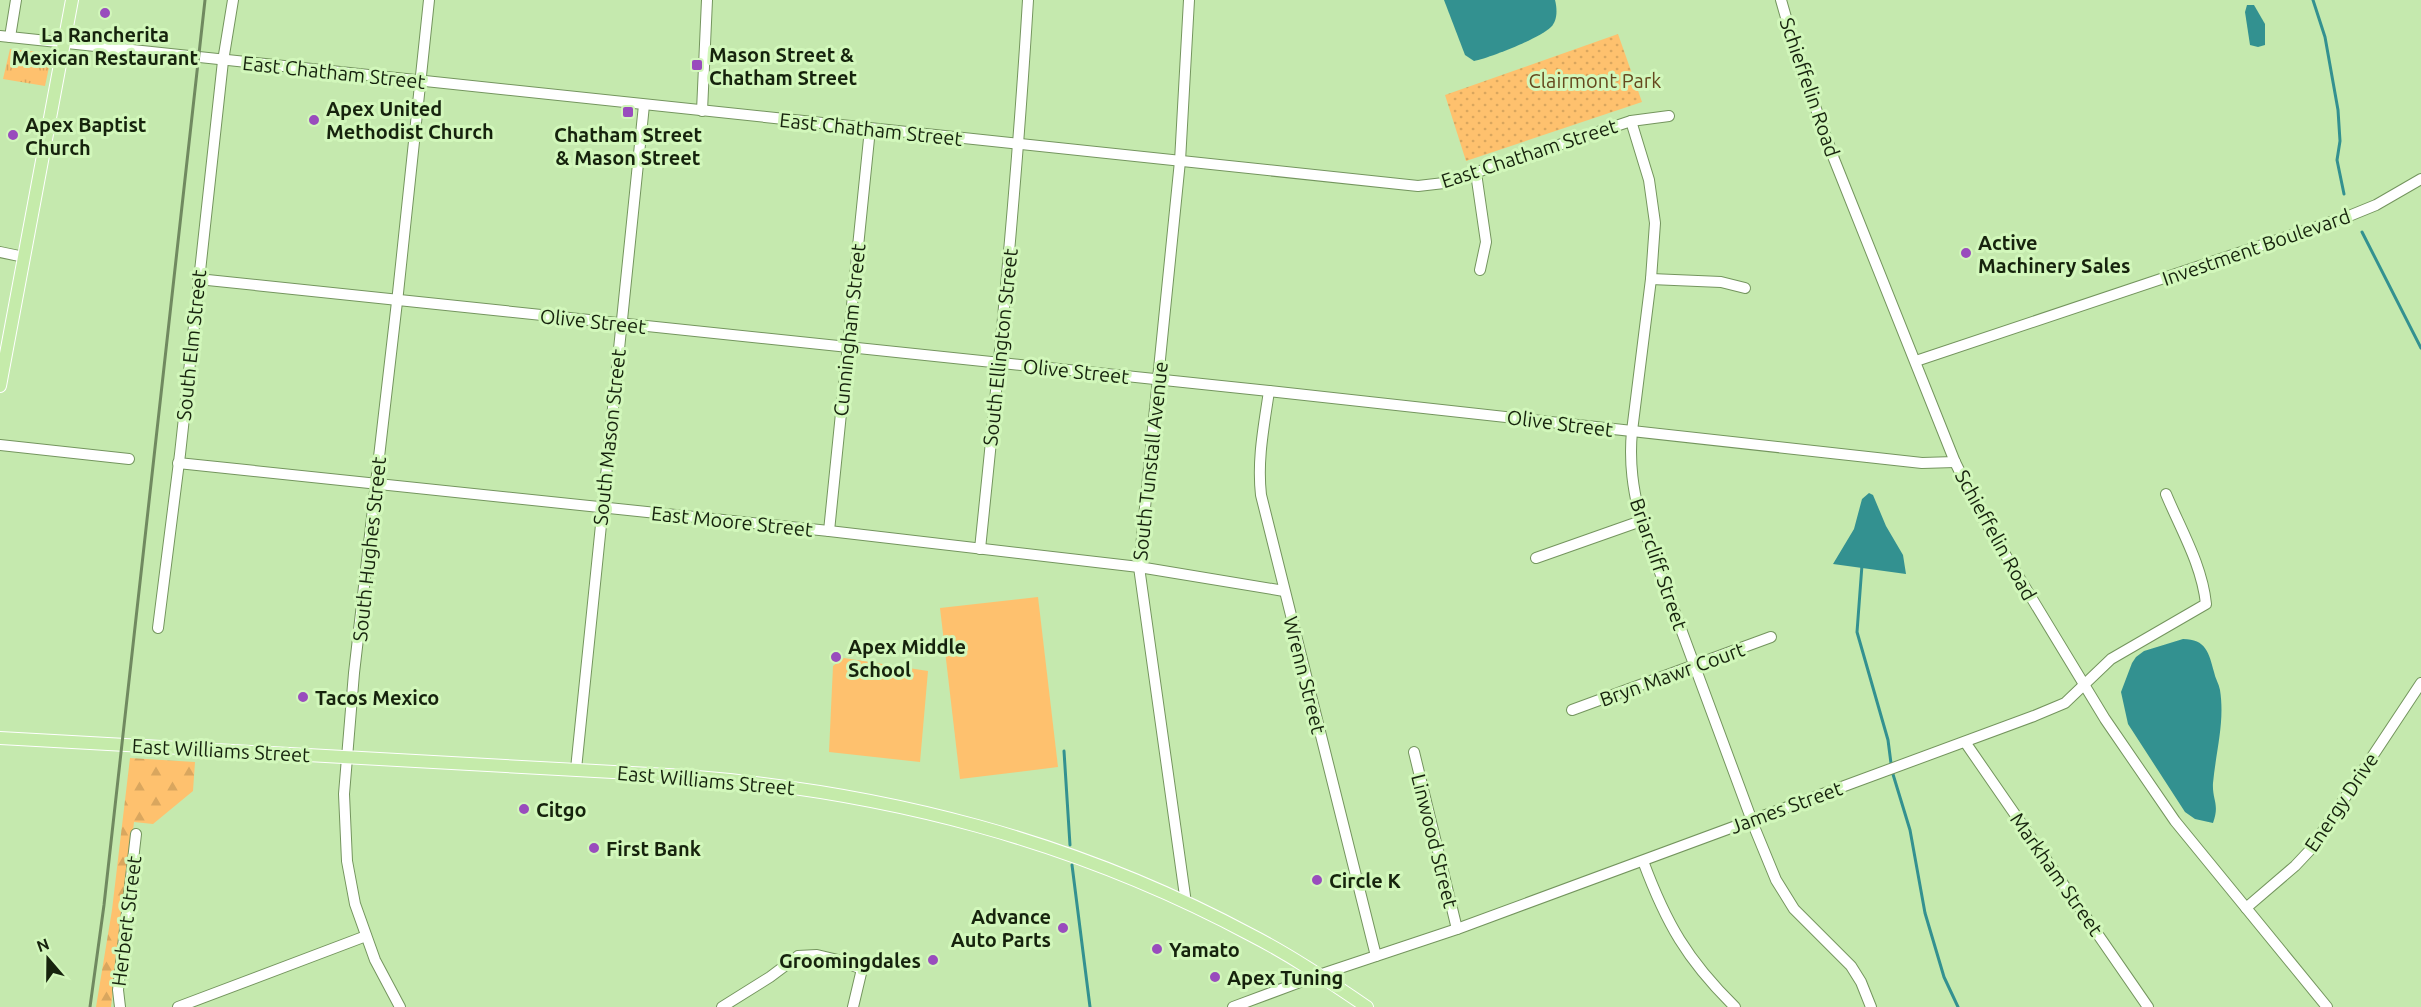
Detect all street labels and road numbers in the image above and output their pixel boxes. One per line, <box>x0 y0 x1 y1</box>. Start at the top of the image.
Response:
street label: Schieffelin Road <box>1775 14 1845 160</box>
street label: East Chatham Street <box>241 51 427 93</box>
street label: East Chatham Street <box>778 108 964 150</box>
street label: East Chatham Street <box>1438 114 1620 192</box>
street label: Investment Boulevard <box>2159 204 2353 290</box>
street label: Cunningham Street <box>828 242 870 417</box>
street label: South Ellington Street <box>978 247 1022 447</box>
street label: South Elm Street <box>172 268 210 422</box>
street label: Olive Street <box>539 304 647 338</box>
street label: South Mason Street <box>588 347 630 526</box>
street label: Olive Street <box>1022 354 1130 388</box>
street label: South Tunstall Avenue <box>1128 360 1172 562</box>
street label: Olive Street <box>1506 405 1615 441</box>
street label: South Hughes Street <box>348 455 390 643</box>
street label: Schieffelin Road <box>1951 466 2041 604</box>
street label: Briarcliff Street <box>1626 495 1692 633</box>
street label: East Moore Street <box>650 501 814 541</box>
street label: Wrenn Street <box>1279 614 1331 736</box>
street label: Bryn Mawr Court <box>1596 637 1748 711</box>
street label: East Williams Street <box>131 734 311 766</box>
street label: Energy Drive <box>2300 748 2382 856</box>
street label: East Williams Street <box>616 761 796 799</box>
street label: Linwood Street <box>1407 772 1463 911</box>
street label: James Street <box>1727 776 1845 838</box>
street label: Markham Street <box>2006 808 2108 940</box>
street label: Herbert Street <box>107 854 145 987</box>

